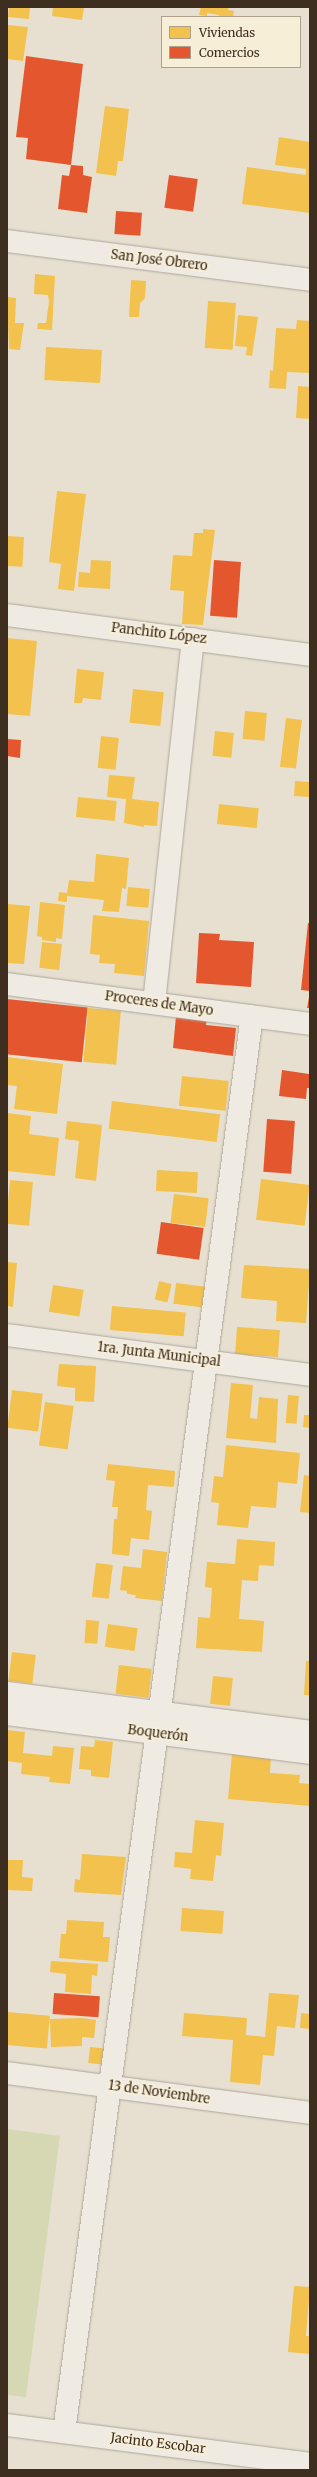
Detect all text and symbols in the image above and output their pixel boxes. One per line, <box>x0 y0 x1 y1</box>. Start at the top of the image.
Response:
legend <box>161 16 301 68</box>
text: Viviendas <box>199 25 255 40</box>
text: Comercios <box>199 45 260 60</box>
street label: San José Obrero <box>110 247 208 275</box>
street label: Panchito López <box>110 620 208 648</box>
street label: Proceres de Mayo <box>104 989 214 1019</box>
street label: 1ra. Junta Municipal <box>96 1340 222 1370</box>
street label: Boquerón <box>127 1723 189 1745</box>
street label: 13 de Noviembre <box>107 2078 211 2108</box>
street label: Jacinto Escobar <box>110 2430 206 2458</box>

